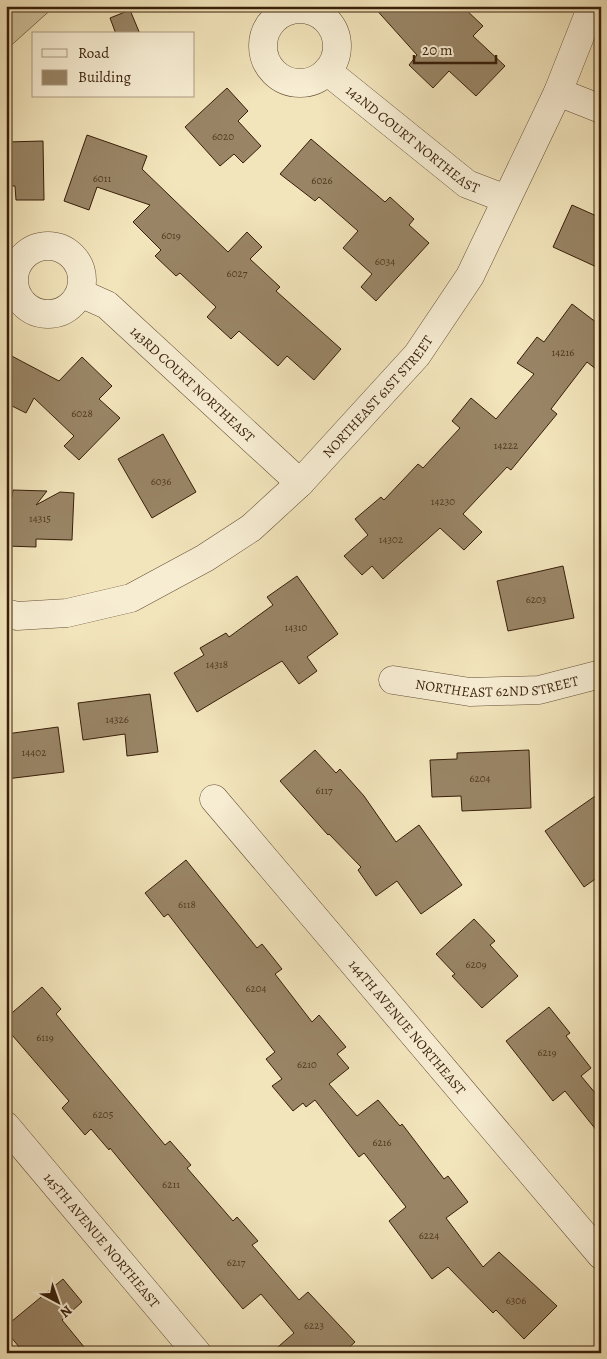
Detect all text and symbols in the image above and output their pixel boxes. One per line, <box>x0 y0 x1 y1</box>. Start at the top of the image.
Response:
legend <box>32 32 195 98</box>
scale bar <box>414 32 497 64</box>
text: 20 m <box>422 40 453 60</box>
text: Road <box>78 43 110 63</box>
text: Building <box>78 67 131 87</box>
street label: 142ND COURT NORTHEAST <box>342 81 483 198</box>
house number: 6020 <box>212 129 234 144</box>
house number: 6011 <box>93 171 111 186</box>
house number: 6026 <box>311 173 333 188</box>
house number: 6019 <box>161 228 181 243</box>
house number: 6034 <box>375 254 395 269</box>
house number: 6027 <box>227 266 248 281</box>
street label: 143RD COURT NORTHEAST <box>126 322 259 447</box>
street label: NORTHEAST 61ST STREET <box>319 332 438 462</box>
house number: 14216 <box>552 345 574 360</box>
house number: 6028 <box>71 406 93 421</box>
house number: 14222 <box>494 438 518 453</box>
house number: 6036 <box>151 474 171 489</box>
house number: 14230 <box>431 494 455 509</box>
house number: 14315 <box>29 511 51 526</box>
house number: 14302 <box>379 532 403 547</box>
house number: 6203 <box>526 592 546 607</box>
house number: 14310 <box>285 620 308 635</box>
house number: 14318 <box>206 657 228 672</box>
street label: NORTHEAST 62ND STREET <box>414 671 581 702</box>
house number: 14326 <box>105 712 129 727</box>
house number: 14402 <box>22 745 46 760</box>
house number: 6204 <box>469 771 491 786</box>
house number: 6117 <box>315 783 333 798</box>
house number: 6118 <box>178 897 196 912</box>
street label: 144TH AVENUE NORTHEAST <box>344 956 470 1099</box>
house number: 6209 <box>465 957 487 972</box>
house number: 6204 <box>245 981 267 996</box>
house number: 6119 <box>36 1030 54 1045</box>
house number: 6219 <box>537 1045 557 1060</box>
house number: 6210 <box>297 1057 317 1072</box>
house number: 6205 <box>93 1107 114 1122</box>
house number: 6216 <box>372 1135 392 1150</box>
street label: 145TH AVENUE NORTHEAST <box>41 1168 163 1310</box>
house number: 6211 <box>162 1177 180 1192</box>
house number: 6224 <box>419 1228 439 1243</box>
house number: 6217 <box>227 1255 246 1270</box>
north arrow <box>32 1276 82 1326</box>
house number: 6306 <box>506 1293 526 1308</box>
house number: 6223 <box>304 1318 324 1333</box>

